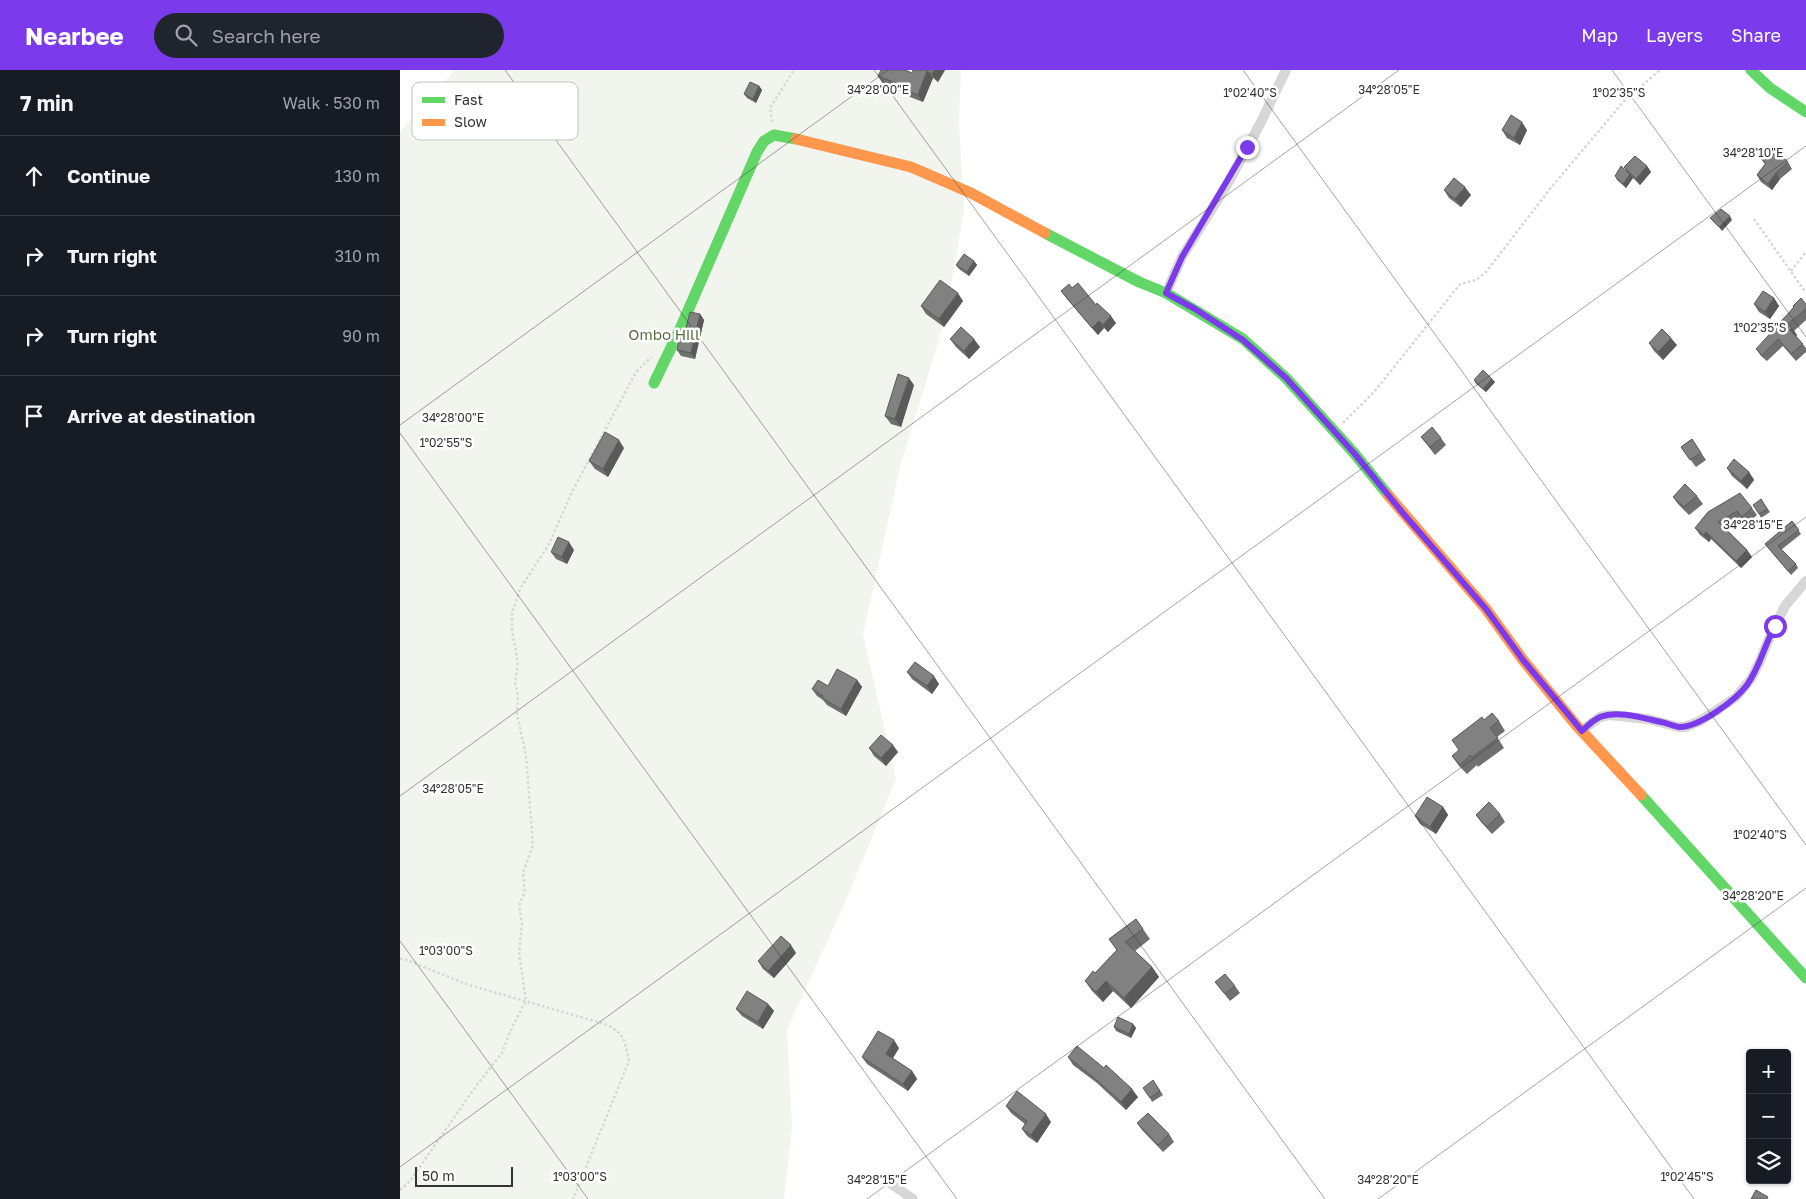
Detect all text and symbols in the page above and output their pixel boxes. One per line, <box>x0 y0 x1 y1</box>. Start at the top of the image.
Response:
search box <box>154 13 504 58</box>
text: Nearbee <box>25 21 124 50</box>
icon: search <box>172 21 200 49</box>
text: Search here <box>212 24 321 47</box>
text: Map <box>1581 24 1618 46</box>
text: Layers <box>1646 24 1703 46</box>
text: Share <box>1731 24 1781 46</box>
legend <box>412 82 578 140</box>
text: 34°28'00"E <box>847 82 909 97</box>
text: 34°28'05"E <box>1358 82 1420 97</box>
text: 1°02'40"S <box>1223 85 1277 100</box>
text: 1°02'35"S <box>1593 85 1646 100</box>
text: 7 min <box>20 90 74 116</box>
text: Fast <box>454 91 483 108</box>
text: Walk · 530 m <box>283 93 380 113</box>
text: Slow <box>454 113 487 130</box>
route end <box>1236 136 1259 159</box>
text: 34°28'10"E <box>1723 145 1783 160</box>
icon: ahead <box>20 162 48 190</box>
text: Continue <box>67 164 150 187</box>
text: 130 m <box>335 166 380 186</box>
icon: right <box>20 242 48 270</box>
text: Turn right <box>67 244 157 267</box>
text: 310 m <box>335 246 380 266</box>
text: 1°02'35"S <box>1734 320 1787 335</box>
icon: right <box>20 322 48 350</box>
text: Turn right <box>67 324 157 347</box>
park label: Ombo Hill <box>628 325 700 343</box>
text: 90 m <box>342 326 380 346</box>
icon: arrive <box>20 402 48 430</box>
text: Arrive at destination <box>67 404 255 427</box>
text: 34°28'00"E <box>422 410 484 425</box>
text: 1°02'55"S <box>420 435 473 450</box>
text: 34°28'15"E <box>1723 517 1783 532</box>
route start <box>1764 615 1787 638</box>
text: 34°28'05"E <box>422 781 484 796</box>
text: 1°02'40"S <box>1733 827 1787 842</box>
text: 34°28'20"E <box>1722 888 1784 903</box>
text: 1°03'00"S <box>419 943 473 958</box>
map controls <box>1746 1049 1791 1184</box>
button: + <box>1746 1049 1791 1094</box>
button: − <box>1746 1094 1791 1139</box>
button: layers <box>1746 1139 1791 1184</box>
scale bar <box>415 1164 512 1187</box>
text: 50 m <box>422 1167 455 1184</box>
text: 1°03'00"S <box>553 1169 607 1184</box>
text: 1°02'45"S <box>1660 1169 1714 1184</box>
text: 34°28'15"E <box>847 1172 907 1187</box>
text: 34°28'20"E <box>1357 1172 1419 1187</box>

